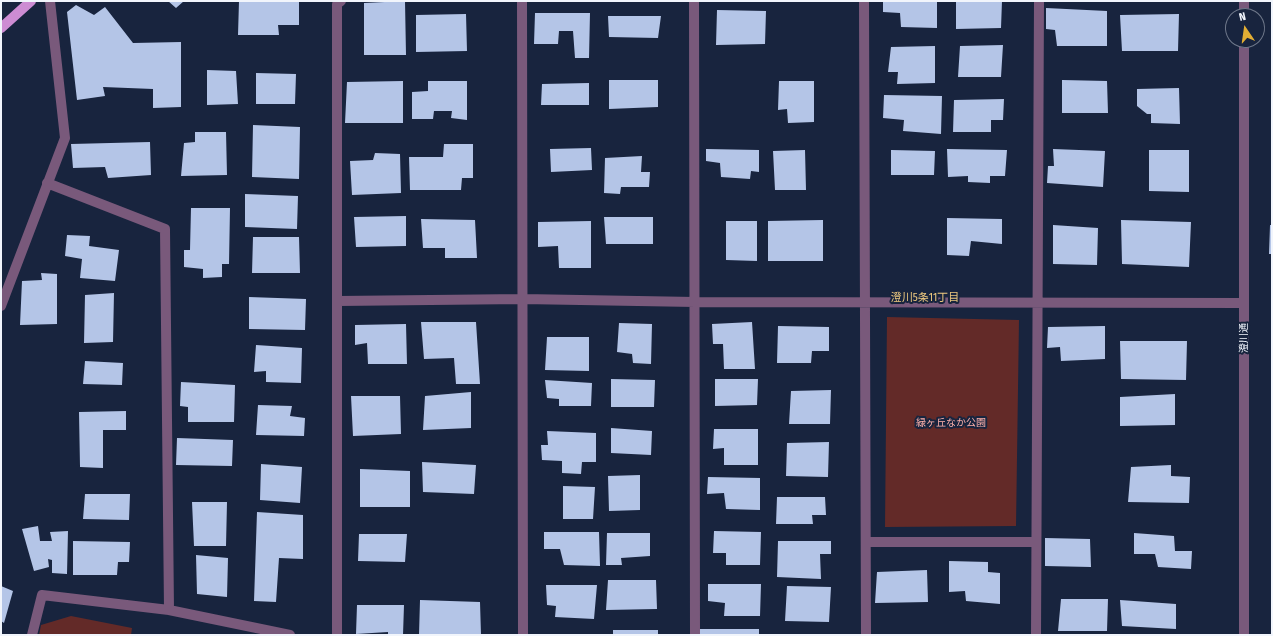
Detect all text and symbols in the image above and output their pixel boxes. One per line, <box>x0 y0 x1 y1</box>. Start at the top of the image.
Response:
north arrow <box>1225 8 1265 48</box>
text: N <box>1238 10 1247 24</box>
district label: 澄川5条11丁目 <box>891 291 959 305</box>
street label: 澄川通 <box>1238 323 1250 353</box>
park label: 緑ヶ丘なか公園 <box>916 417 986 429</box>

